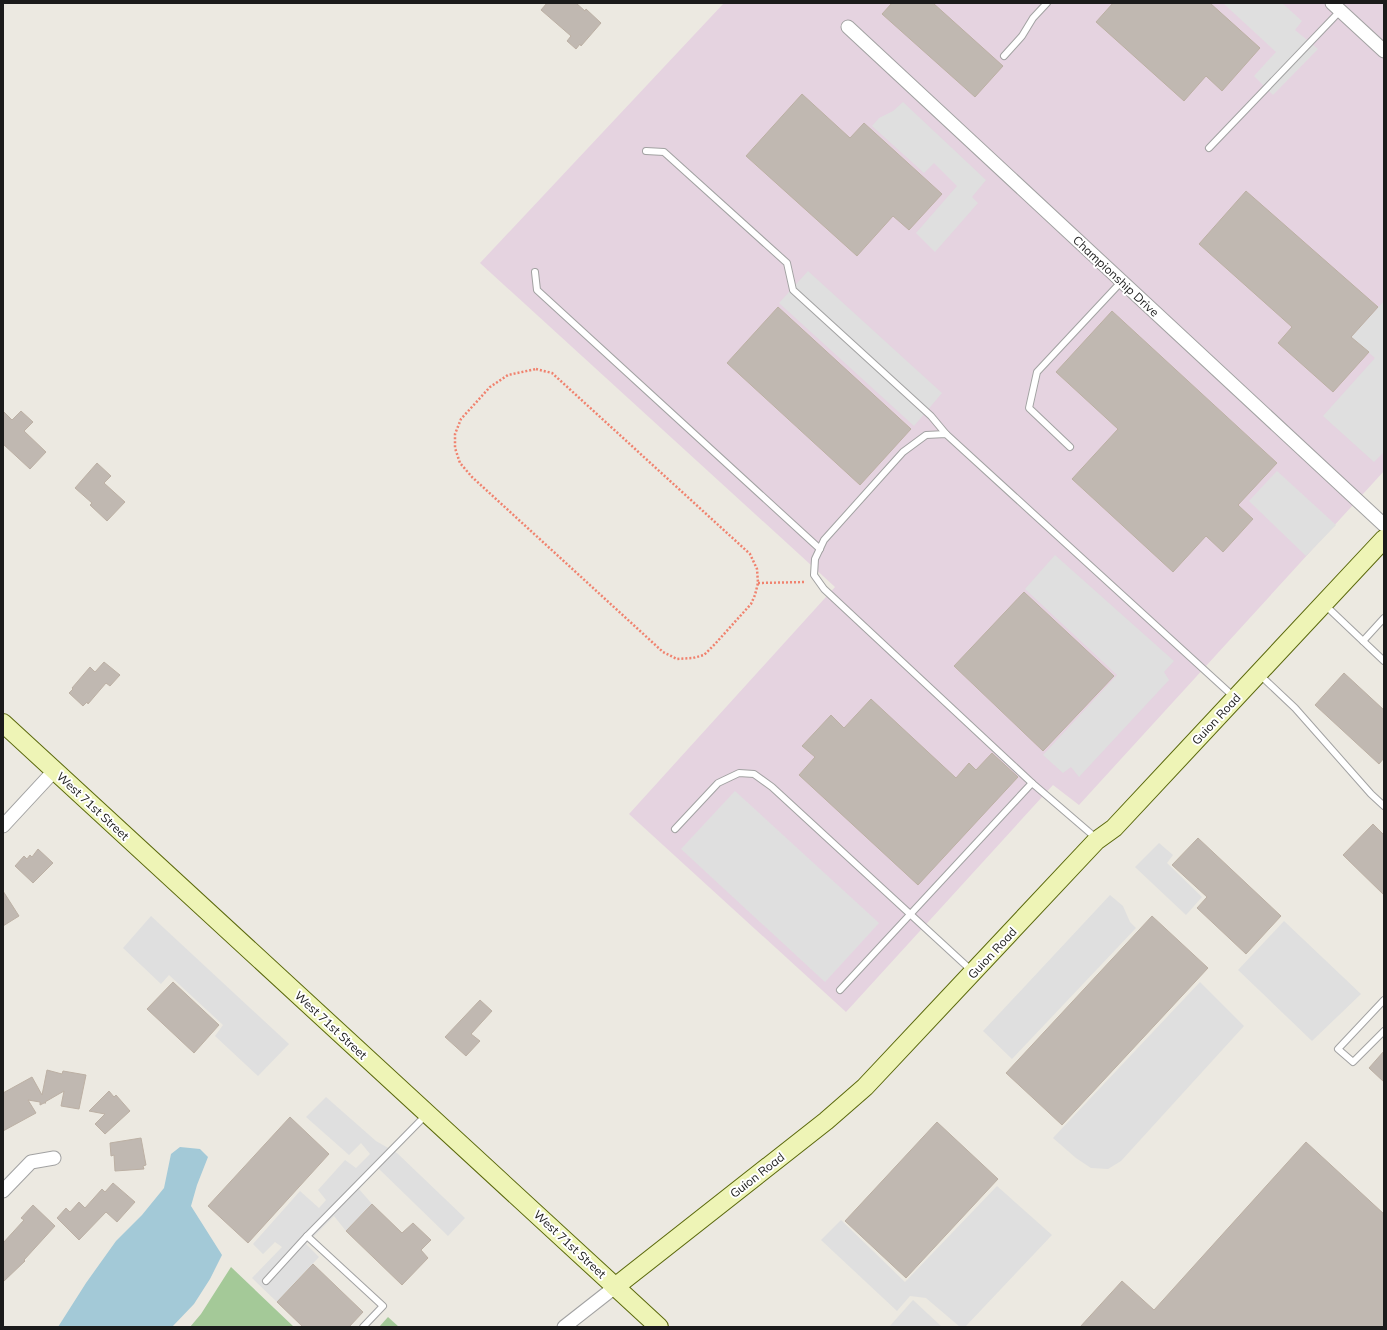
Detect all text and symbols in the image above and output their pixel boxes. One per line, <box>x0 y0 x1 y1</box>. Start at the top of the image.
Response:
street label: Championship Drive <box>1070 232 1162 320</box>
street label: Guion Road <box>1188 690 1244 748</box>
street label: West 71st Street <box>54 769 132 843</box>
street label: Guion Road <box>964 924 1020 982</box>
street label: West 71st Street <box>292 988 370 1062</box>
street label: Guion Road <box>727 1149 787 1201</box>
street label: West 71st Street <box>531 1207 609 1281</box>

